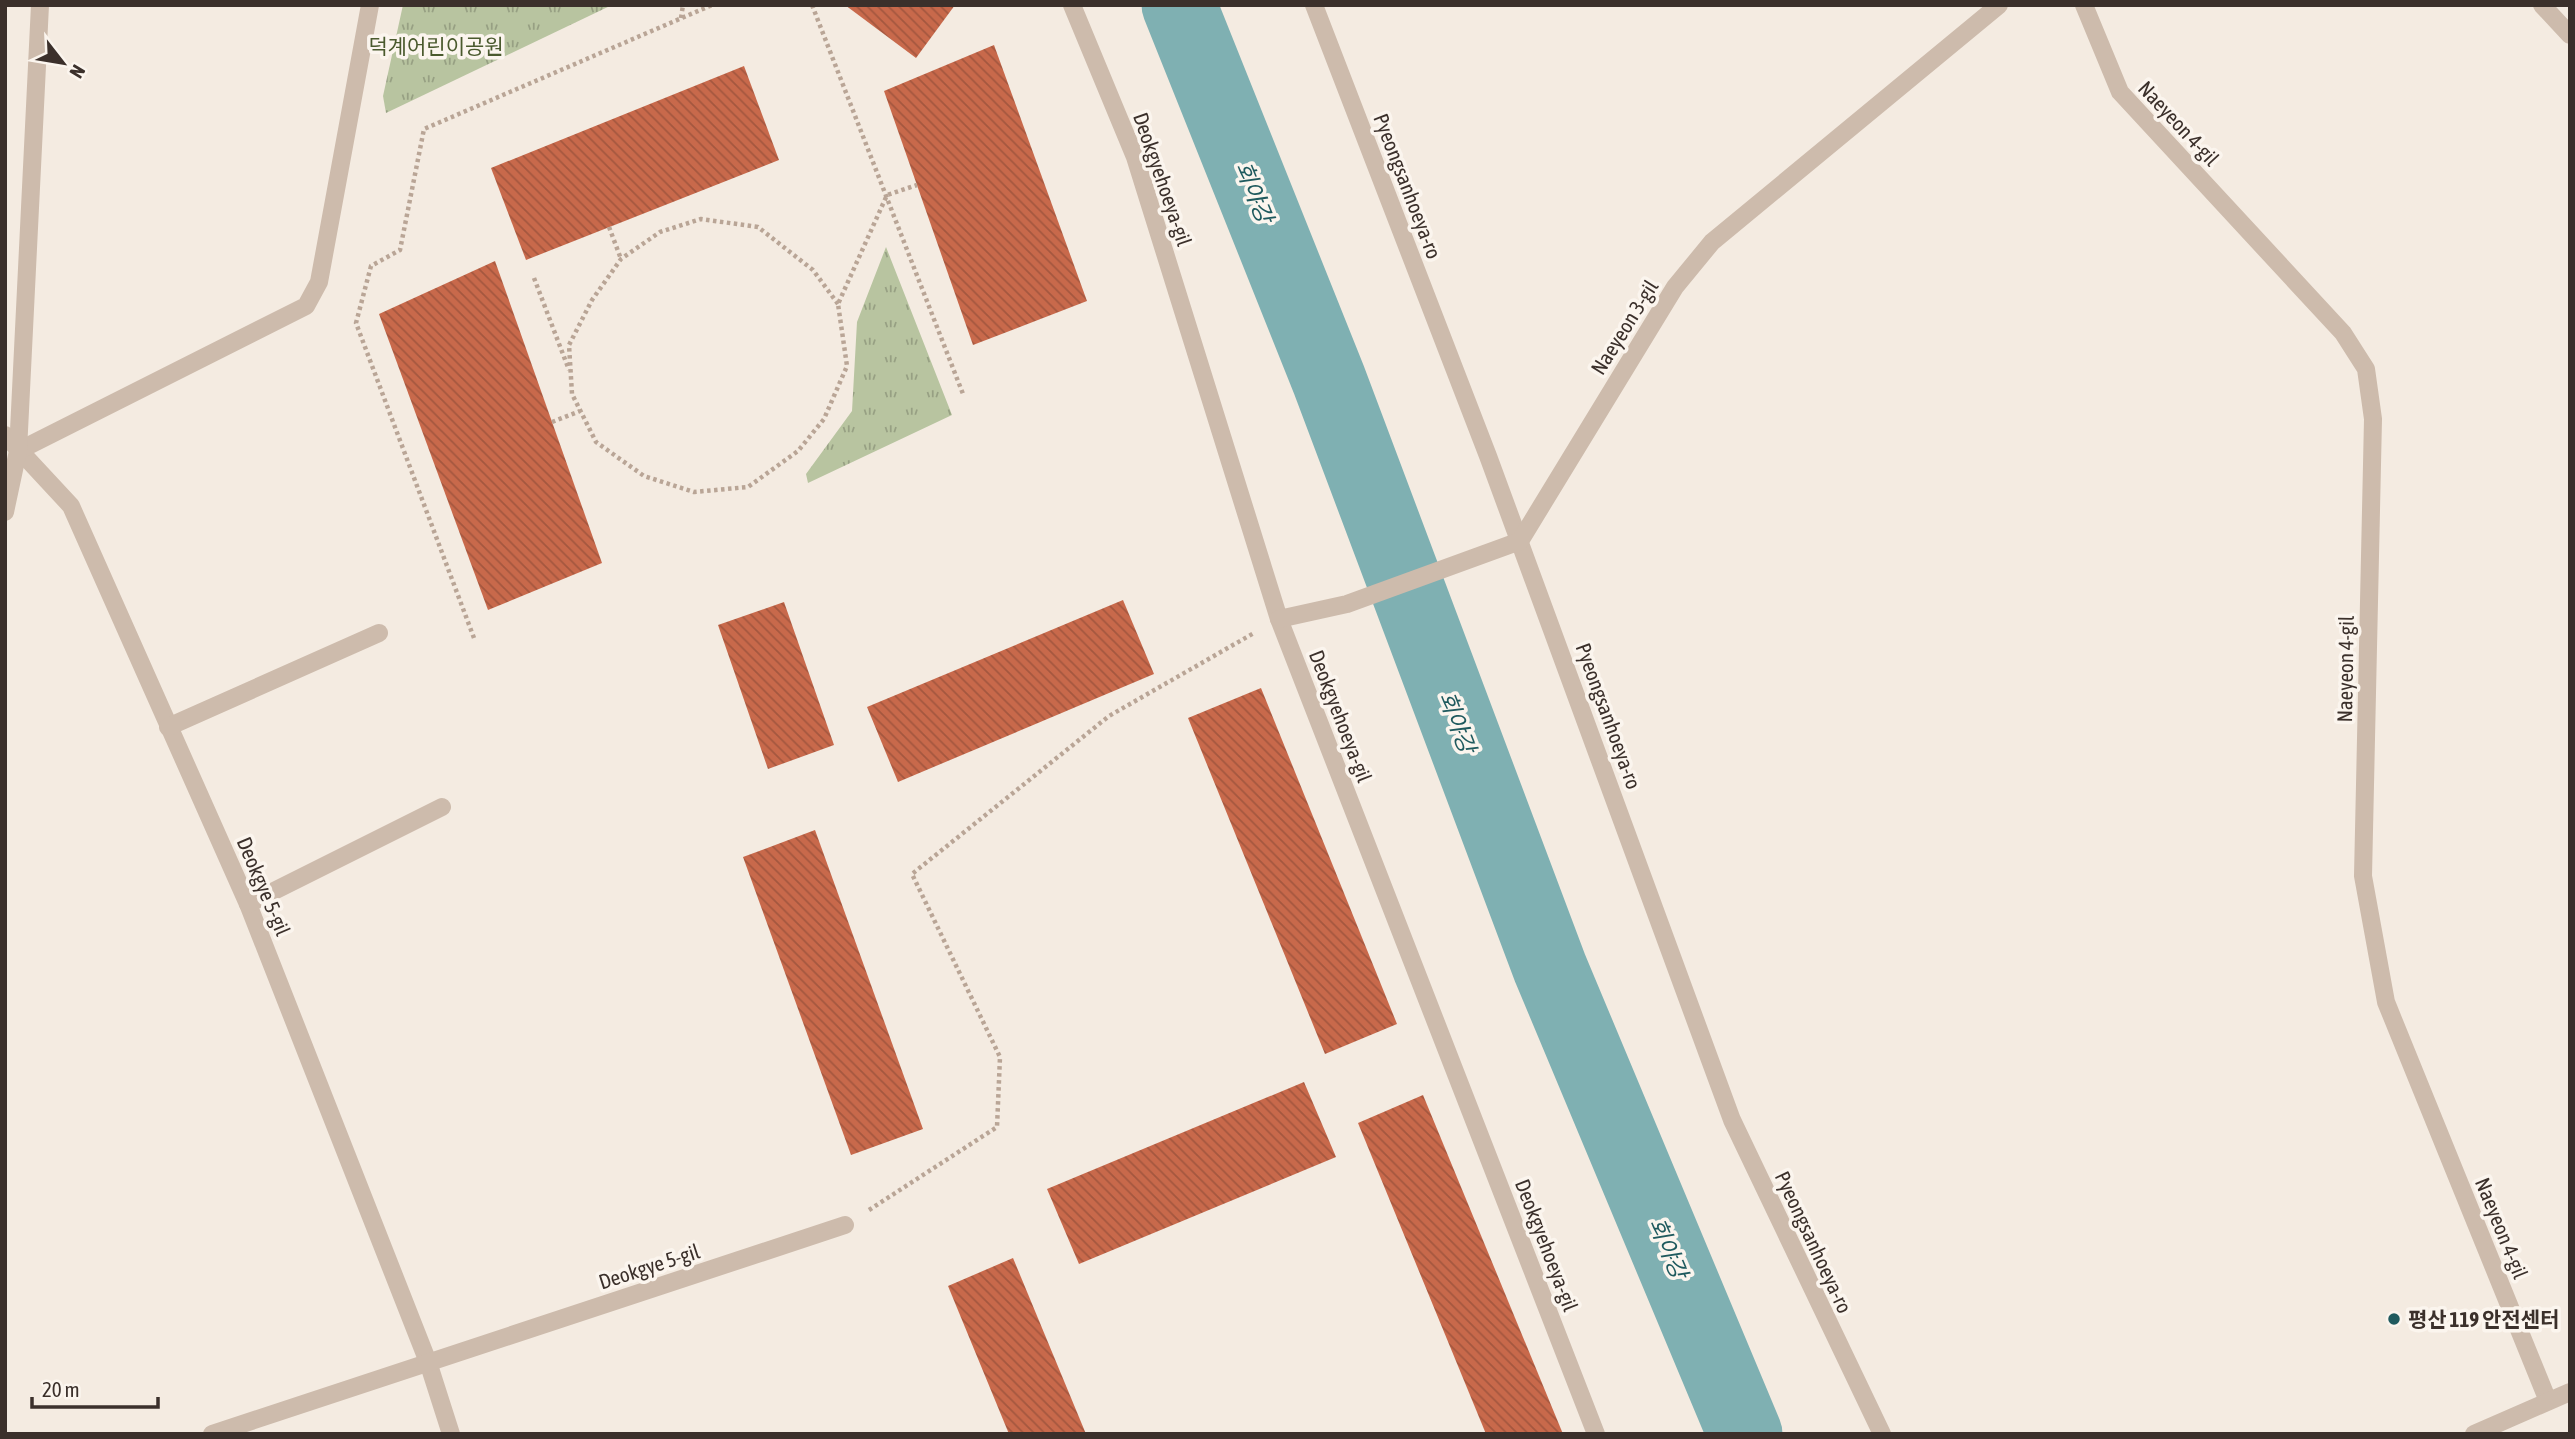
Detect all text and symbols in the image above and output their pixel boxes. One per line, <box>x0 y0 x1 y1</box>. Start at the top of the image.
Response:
north arrow <box>28 28 98 98</box>
park label: 덕계어린이공원 <box>368 34 504 58</box>
text: N <box>65 61 90 82</box>
street label: Naeyeon 4-gil <box>2134 76 2225 171</box>
street label: Deokgyehoeya-gil <box>1129 109 1197 249</box>
street label: Pyeongsanhoeya-ro <box>1369 110 1447 262</box>
water label: 회야강 <box>1230 158 1279 229</box>
street label: Naeyeon 3-gil <box>1586 275 1663 379</box>
street label: Naeyeon 4-gil <box>2332 615 2358 723</box>
street label: Pyeongsanhoeya-ro <box>1571 640 1647 792</box>
street label: Deokgyehoeya-gil <box>1305 647 1377 786</box>
water label: 회야강 <box>1433 688 1482 759</box>
street label: Deokgye 5-gil <box>232 833 296 939</box>
street label: Pyeongsanhoeya-ro <box>1771 1167 1857 1317</box>
street label: Naeyeon 4-gil <box>2471 1174 2533 1282</box>
street label: Deokgyehoeya-gil <box>1511 1176 1583 1315</box>
water label: 회야강 <box>1644 1214 1693 1285</box>
street label: Deokgye 5-gil <box>595 1238 703 1294</box>
place label: 평산 119 안전센터 <box>2408 1307 2559 1331</box>
marker: 평산 119 안전센터 <box>2386 1311 2402 1327</box>
scale bar <box>32 1366 158 1410</box>
text: 20 m <box>42 1377 80 1401</box>

